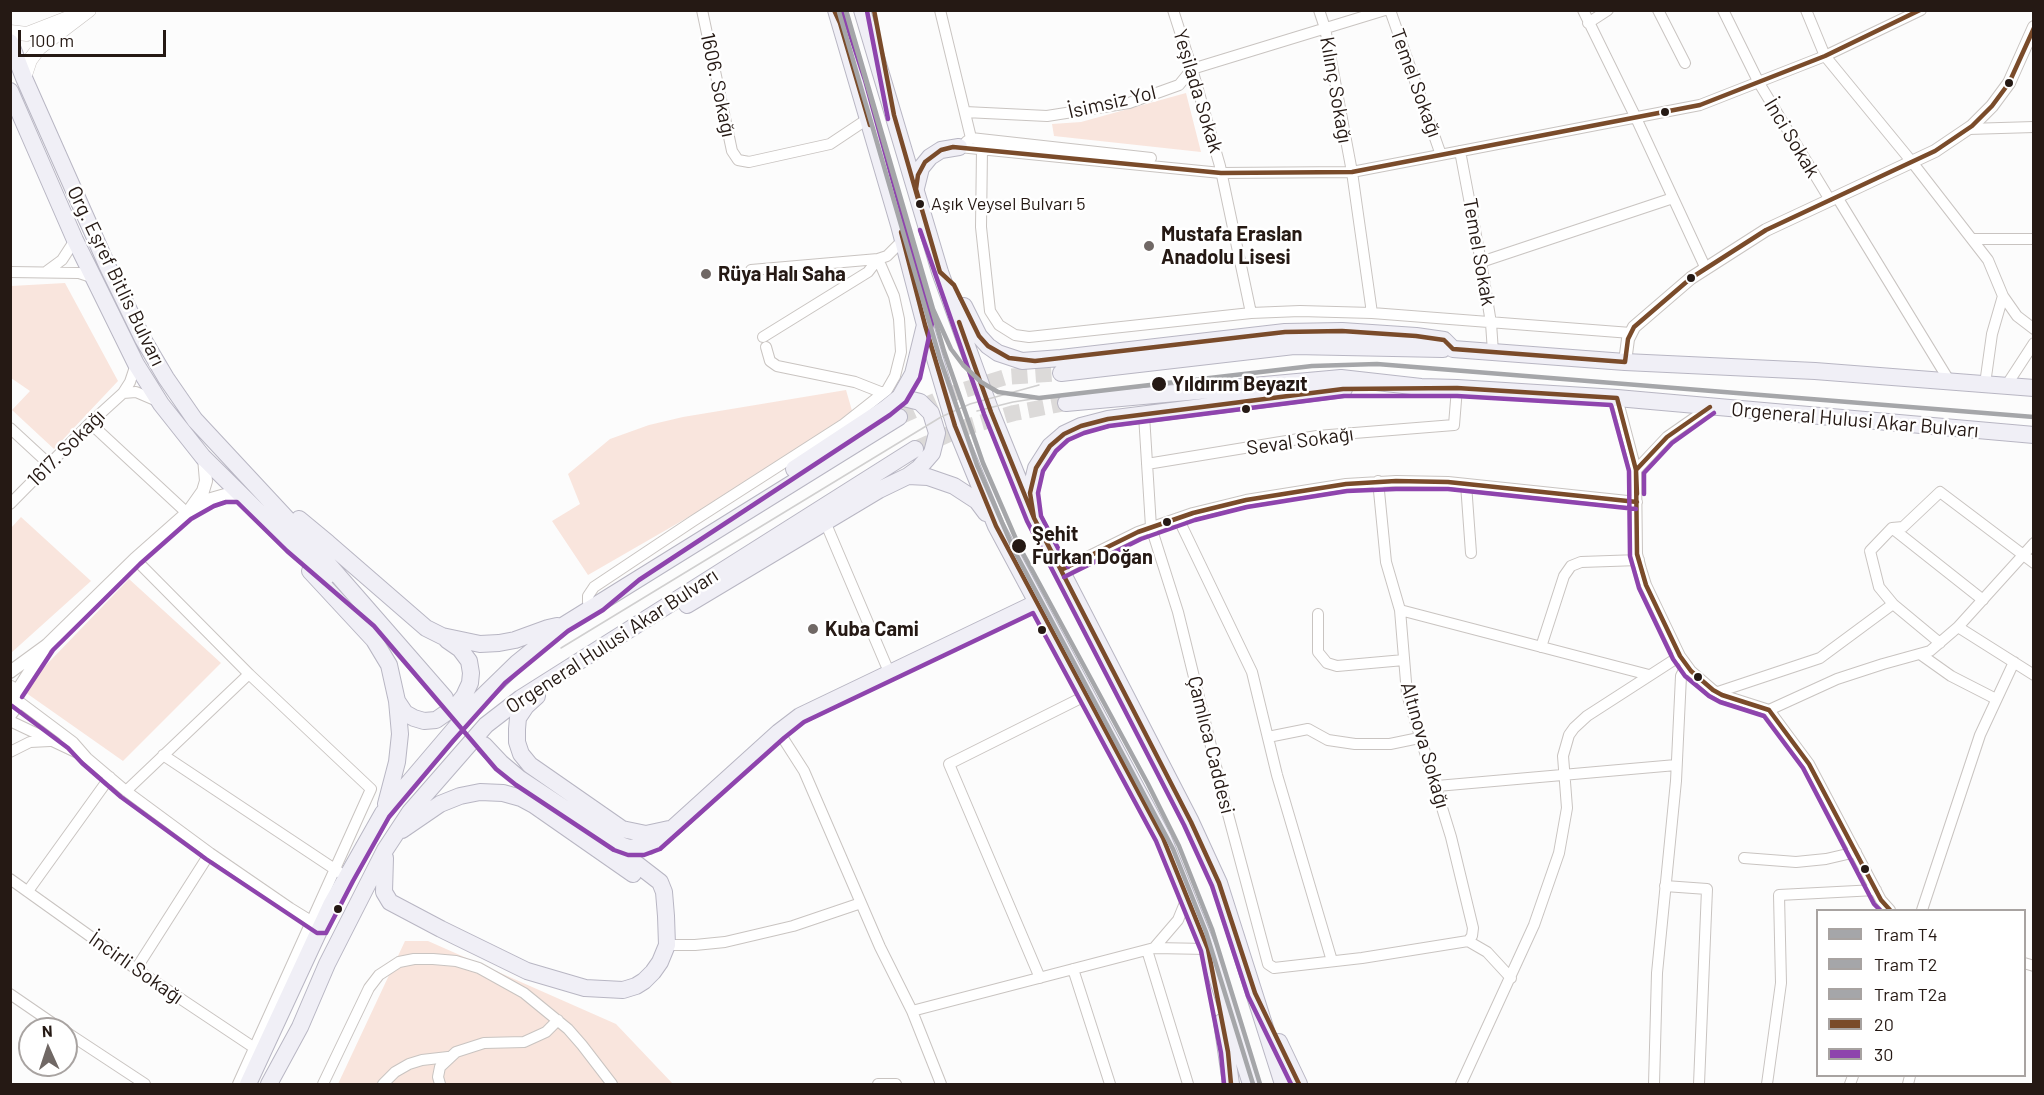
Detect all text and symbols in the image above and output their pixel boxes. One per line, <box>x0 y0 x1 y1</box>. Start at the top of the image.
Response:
scale bar <box>21 18 170 56</box>
street label: Temel Sokağı <box>1385 25 1447 141</box>
street label: Yeşilada Sokak <box>1168 26 1228 156</box>
text: 100 m <box>29 29 74 51</box>
street label: 1606. Sokağı <box>695 31 741 139</box>
street label: Kılınç Sokağı <box>1315 35 1357 145</box>
unlabelled marker <box>2003 77 2015 89</box>
street label: İsimsiz Yol <box>1066 80 1158 124</box>
street label: İnci Sokak <box>1759 94 1825 182</box>
unlabelled marker <box>1659 106 1671 118</box>
street label: Org. Eşref Bitlis Bulvarı <box>62 182 170 370</box>
place label: Aşık Veysel Bulvarı 5 <box>931 193 1085 215</box>
street label: Temel Sokak <box>1458 196 1500 308</box>
marker: Aşık Veysel Bulvarı 5 <box>914 198 926 210</box>
place label: Mustafa Eraslan Anadolu Lisesi <box>1161 222 1303 269</box>
marker: Mustafa Eraslan Anadolu Lisesi <box>1142 239 1156 253</box>
place label: Rüya Halı Saha <box>718 262 846 286</box>
marker: Rüya Halı Saha <box>699 267 713 281</box>
unlabelled marker <box>1685 272 1697 284</box>
place label: Yıldırım Beyazıt <box>1172 372 1308 396</box>
marker: Yıldırım Beyazıt <box>1150 375 1168 393</box>
street label: Orgeneral Hulusi Akar Bulvarı <box>1730 397 1980 443</box>
unlabelled marker <box>1240 403 1252 415</box>
street label: 1617. Sokağı <box>22 404 110 492</box>
street label: Seval Sokağı <box>1245 422 1355 460</box>
unlabelled marker <box>1161 516 1173 528</box>
place label: Şehit Furkan Doğan <box>1032 522 1153 569</box>
marker: Şehit Furkan Doğan <box>1010 537 1028 555</box>
street label: Orgeneral Hulusi Akar Bulvarı <box>501 563 723 719</box>
place label: Kuba Cami <box>825 617 919 641</box>
marker: Kuba Cami <box>806 622 820 636</box>
unlabelled marker <box>1036 624 1048 636</box>
unlabelled marker <box>1692 671 1704 683</box>
street label: Çamlıca Caddesi <box>1182 673 1240 817</box>
street label: Altınova Sokağı <box>1395 679 1455 811</box>
unlabelled marker <box>1859 863 1871 875</box>
unlabelled marker <box>332 903 344 915</box>
legend <box>1816 909 2026 1077</box>
text: Tram T4 <box>1874 923 1938 945</box>
street label: İncirli Sokağı <box>84 927 188 1009</box>
text: Tram T2 <box>1874 953 1937 975</box>
text: Tram T2a <box>1874 983 1947 1005</box>
text: 20 <box>1874 1013 1894 1035</box>
north arrow <box>18 1017 78 1077</box>
text: N <box>41 1021 53 1040</box>
text: 30 <box>1874 1043 1893 1065</box>

